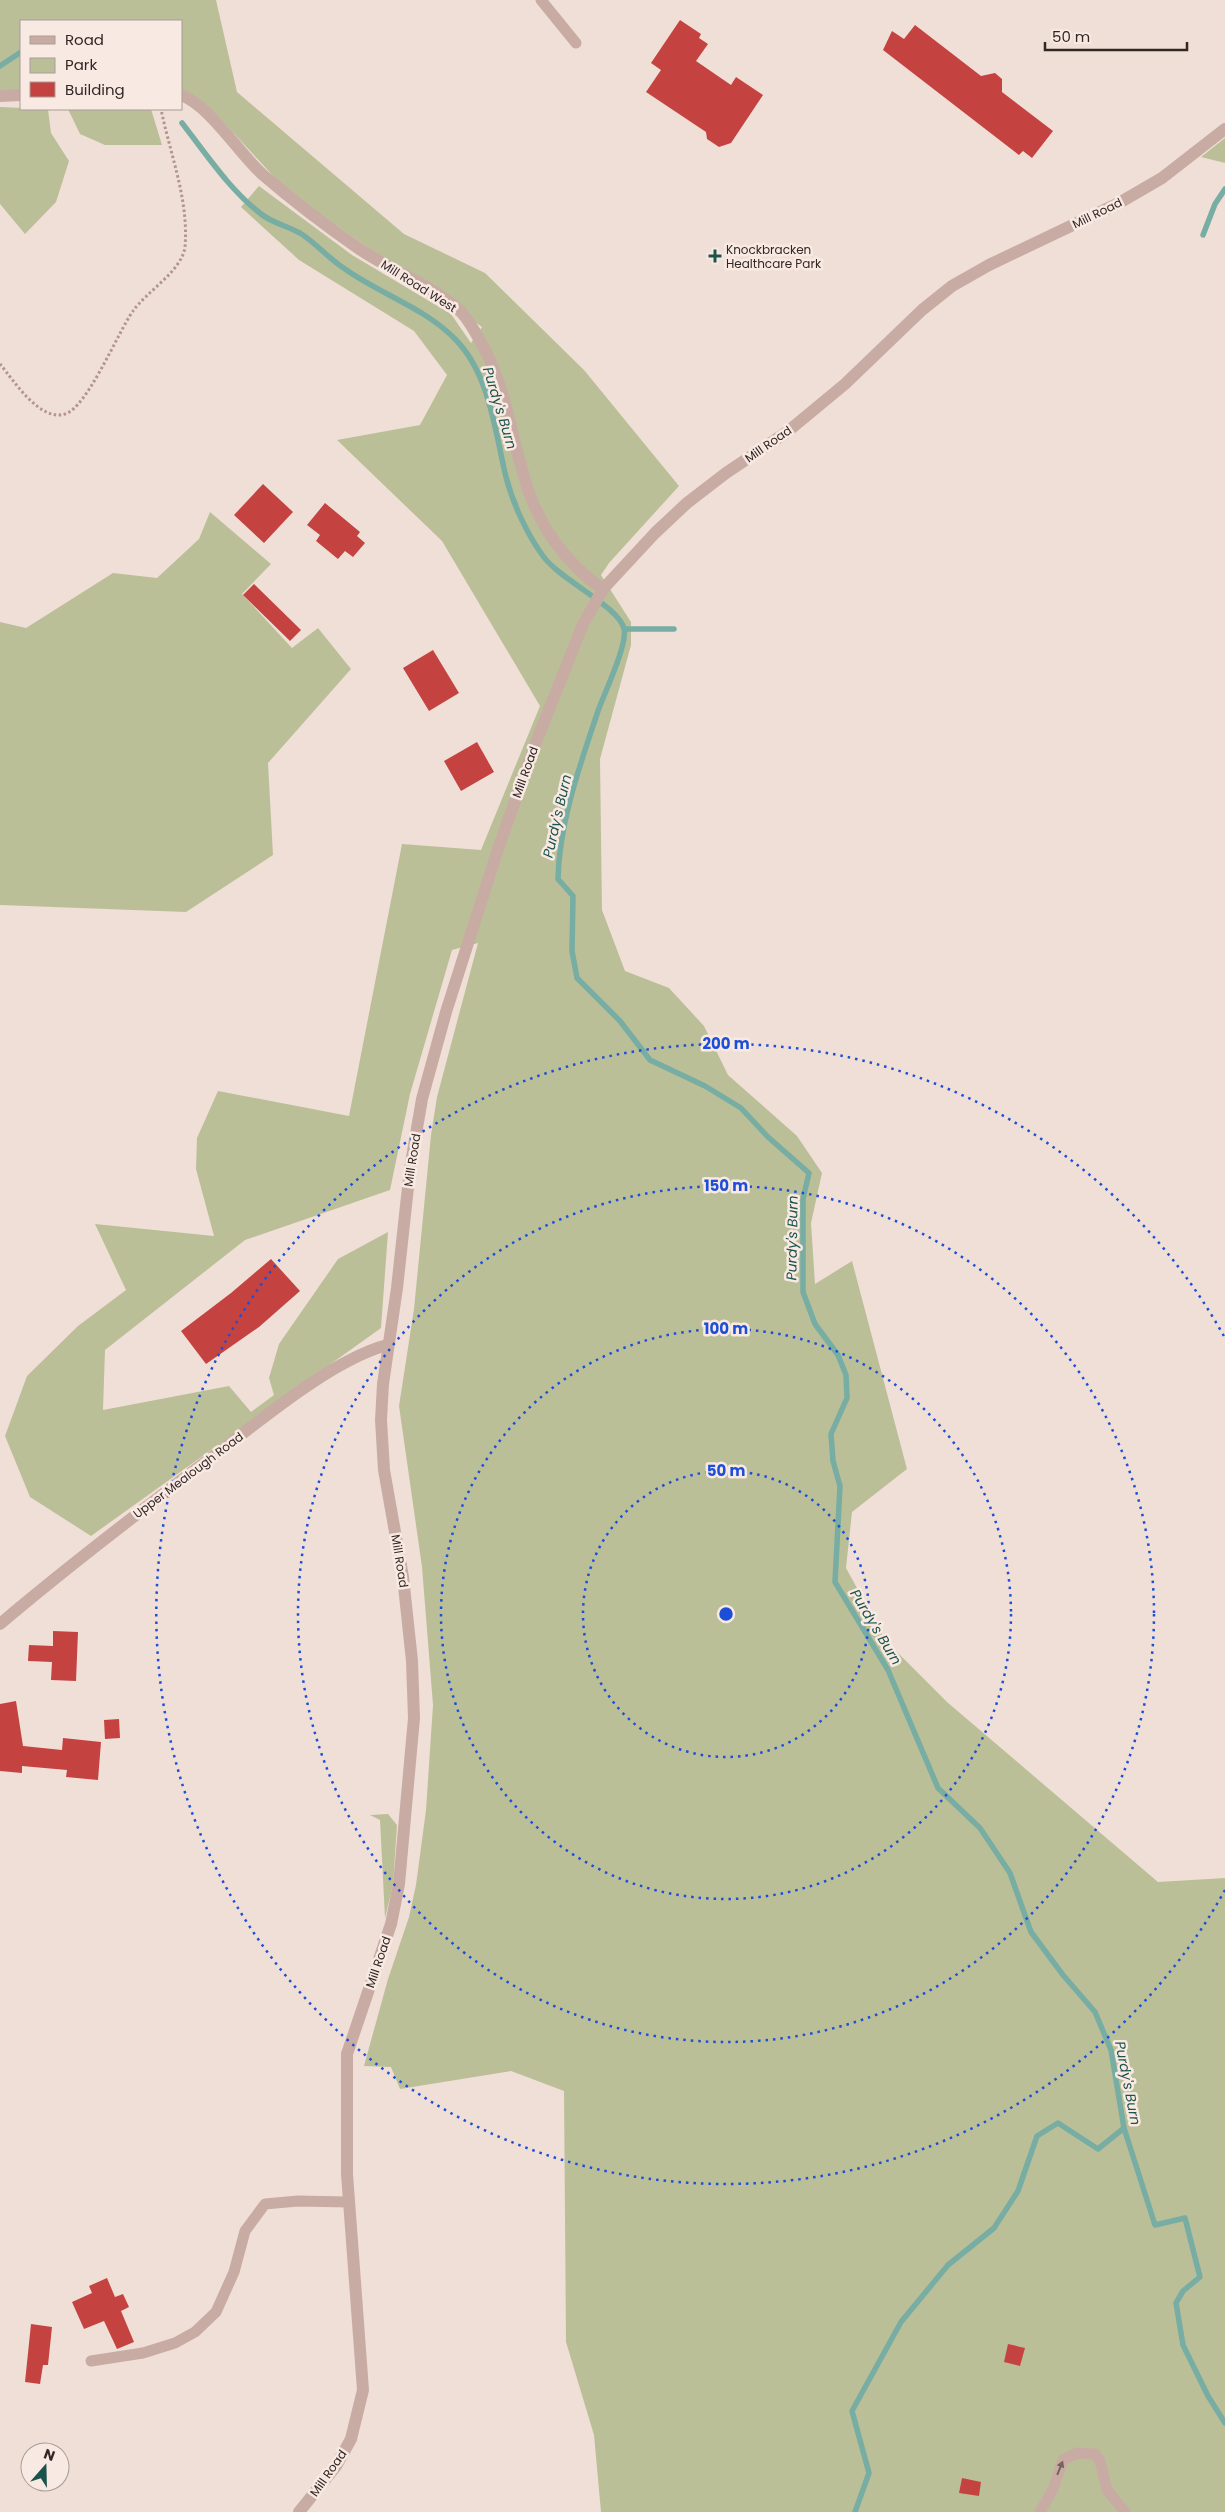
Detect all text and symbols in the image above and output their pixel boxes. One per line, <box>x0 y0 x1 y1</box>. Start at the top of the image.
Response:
legend <box>20 20 182 110</box>
scale bar <box>1045 20 1188 52</box>
text: 50 m <box>1052 26 1090 47</box>
text: Road <box>65 29 104 50</box>
text: Park <box>65 54 97 75</box>
text: Building <box>65 79 125 100</box>
street label: Mill Road <box>1069 194 1125 232</box>
place label: Knockbracken Healthcare Park <box>726 241 822 272</box>
marker: Knockbracken Healthcare Park <box>708 249 722 263</box>
street label: Mill Road West <box>378 256 460 316</box>
water label: Purdy's Burn <box>478 364 522 452</box>
street label: Mill Road <box>741 422 795 466</box>
street label: Mill Road <box>508 744 542 800</box>
water label: Purdy's Burn <box>538 772 576 860</box>
text: 200 m <box>702 1033 750 1054</box>
street label: Mill Road <box>399 1132 425 1188</box>
text: 150 m <box>704 1175 748 1196</box>
water label: Purdy's Burn <box>781 1195 803 1281</box>
text: 100 m <box>704 1318 748 1339</box>
street label: Upper Mealough Road <box>129 1428 247 1522</box>
text: 50 m <box>707 1460 745 1481</box>
street label: Mill Road <box>387 1533 413 1589</box>
water label: Purdy's Burn <box>846 1585 906 1669</box>
centre of rings <box>717 1605 735 1623</box>
street label: Mill Road <box>361 1934 395 1990</box>
water label: Purdy's Burn <box>1110 2039 1146 2127</box>
north arrow <box>20 2442 70 2492</box>
text: N <box>41 2444 58 2466</box>
street label: Mill Road <box>306 2446 350 2500</box>
one-way arrow <box>1056 2461 1064 2475</box>

